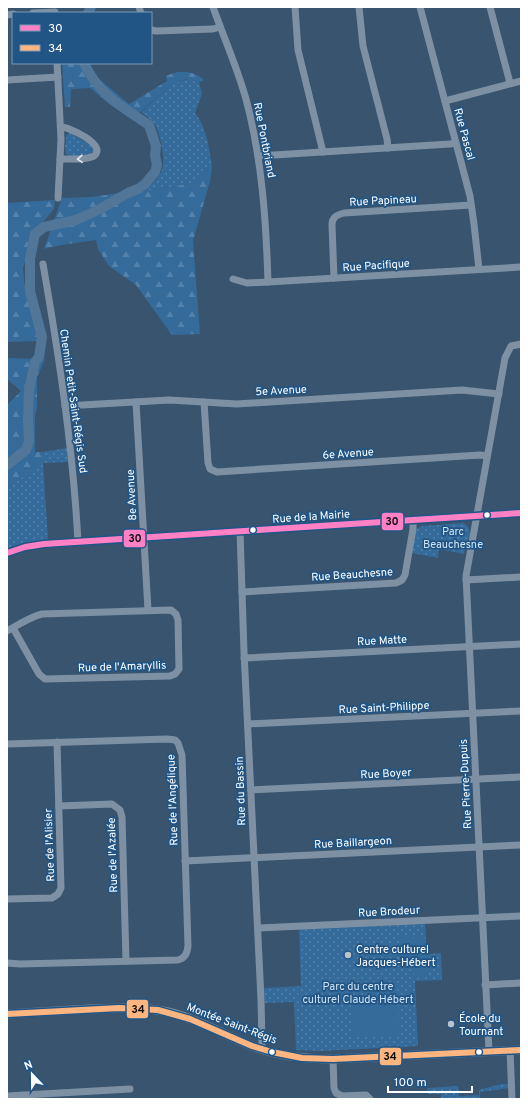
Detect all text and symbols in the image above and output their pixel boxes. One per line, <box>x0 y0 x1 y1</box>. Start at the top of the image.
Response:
legend <box>12 12 152 64</box>
text: 30 <box>48 21 63 37</box>
text: 34 <box>48 41 63 57</box>
street label: Rue Pontbriand <box>250 101 278 179</box>
street label: Rue Pascal <box>450 107 478 162</box>
one-way arrow <box>77 154 83 163</box>
street label: Rue Papineau <box>349 192 417 210</box>
street label: Rue Pacifique <box>342 257 410 275</box>
street label: Chemin Petit-Saint-Régis Sud <box>56 328 90 474</box>
street label: 5e Avenue <box>255 383 307 399</box>
street label: 6e Avenue <box>322 445 374 463</box>
street label: 8e Avenue <box>124 469 140 521</box>
street label: Rue de la Mairie <box>272 507 350 527</box>
unlabelled marker <box>482 510 492 520</box>
line badge: 30 <box>381 512 404 531</box>
text: 30 <box>385 515 399 529</box>
unlabelled marker <box>248 525 258 535</box>
park label: Parc Beauchesne <box>423 525 483 552</box>
line badge: 30 <box>123 529 146 548</box>
text: 30 <box>128 532 142 546</box>
street label: Rue Beauchesne <box>311 565 394 585</box>
street label: Rue Matte <box>357 633 407 649</box>
street label: Rue de l'Amaryllis <box>78 658 166 676</box>
street label: Rue Saint-Philippe <box>338 699 430 717</box>
street label: Rue Pierre-Dupuis <box>457 739 475 829</box>
street label: Rue de l'Angélique <box>164 754 182 846</box>
street label: Rue du Bassin <box>233 756 249 826</box>
street label: Rue Boyer <box>360 766 413 782</box>
street label: Rue de l'Alisier <box>42 807 58 882</box>
street label: Rue de l'Azalée <box>105 817 121 893</box>
street label: Rue Baillargeon <box>314 834 392 852</box>
street label: Rue Brodeur <box>358 903 421 921</box>
place label: Centre culturel Jacques-Hébert <box>356 943 436 970</box>
marker: Centre culturel Jacques-Hébert <box>343 950 353 960</box>
park label: Parc du centre culturel Claude Hébert <box>302 980 414 1007</box>
line badge: 34 <box>126 999 149 1019</box>
street label: Montée Saint-Régis <box>184 1000 279 1048</box>
text: 34 <box>131 1003 145 1017</box>
place label: École du Tournant <box>459 1011 503 1039</box>
marker: École du Tournant <box>446 1019 456 1029</box>
unlabelled marker <box>267 1047 277 1057</box>
line badge: 34 <box>379 1047 402 1066</box>
unlabelled marker <box>474 1047 484 1057</box>
text: 34 <box>383 1050 397 1064</box>
north arrow <box>12 1054 52 1094</box>
text: N <box>22 1058 35 1074</box>
scale bar <box>388 1068 472 1094</box>
text: 100 m <box>394 1075 427 1091</box>

